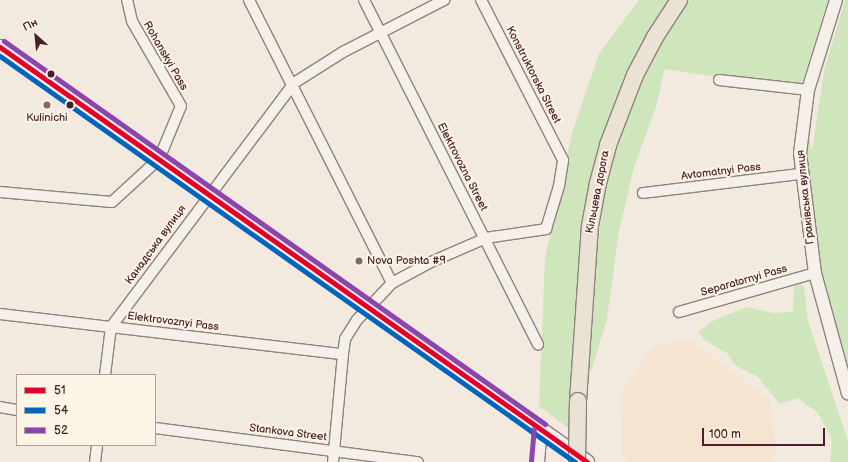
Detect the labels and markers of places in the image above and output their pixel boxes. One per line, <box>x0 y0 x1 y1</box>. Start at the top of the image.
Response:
unlabelled marker <box>46 69 56 79</box>
marker: Kulinichi <box>42 100 52 110</box>
unlabelled marker <box>65 100 75 110</box>
place label: Kulinichi <box>26 111 68 125</box>
place label: Nova Poshta #9 <box>367 254 446 268</box>
marker: Nova Poshta #9 <box>354 256 364 266</box>

